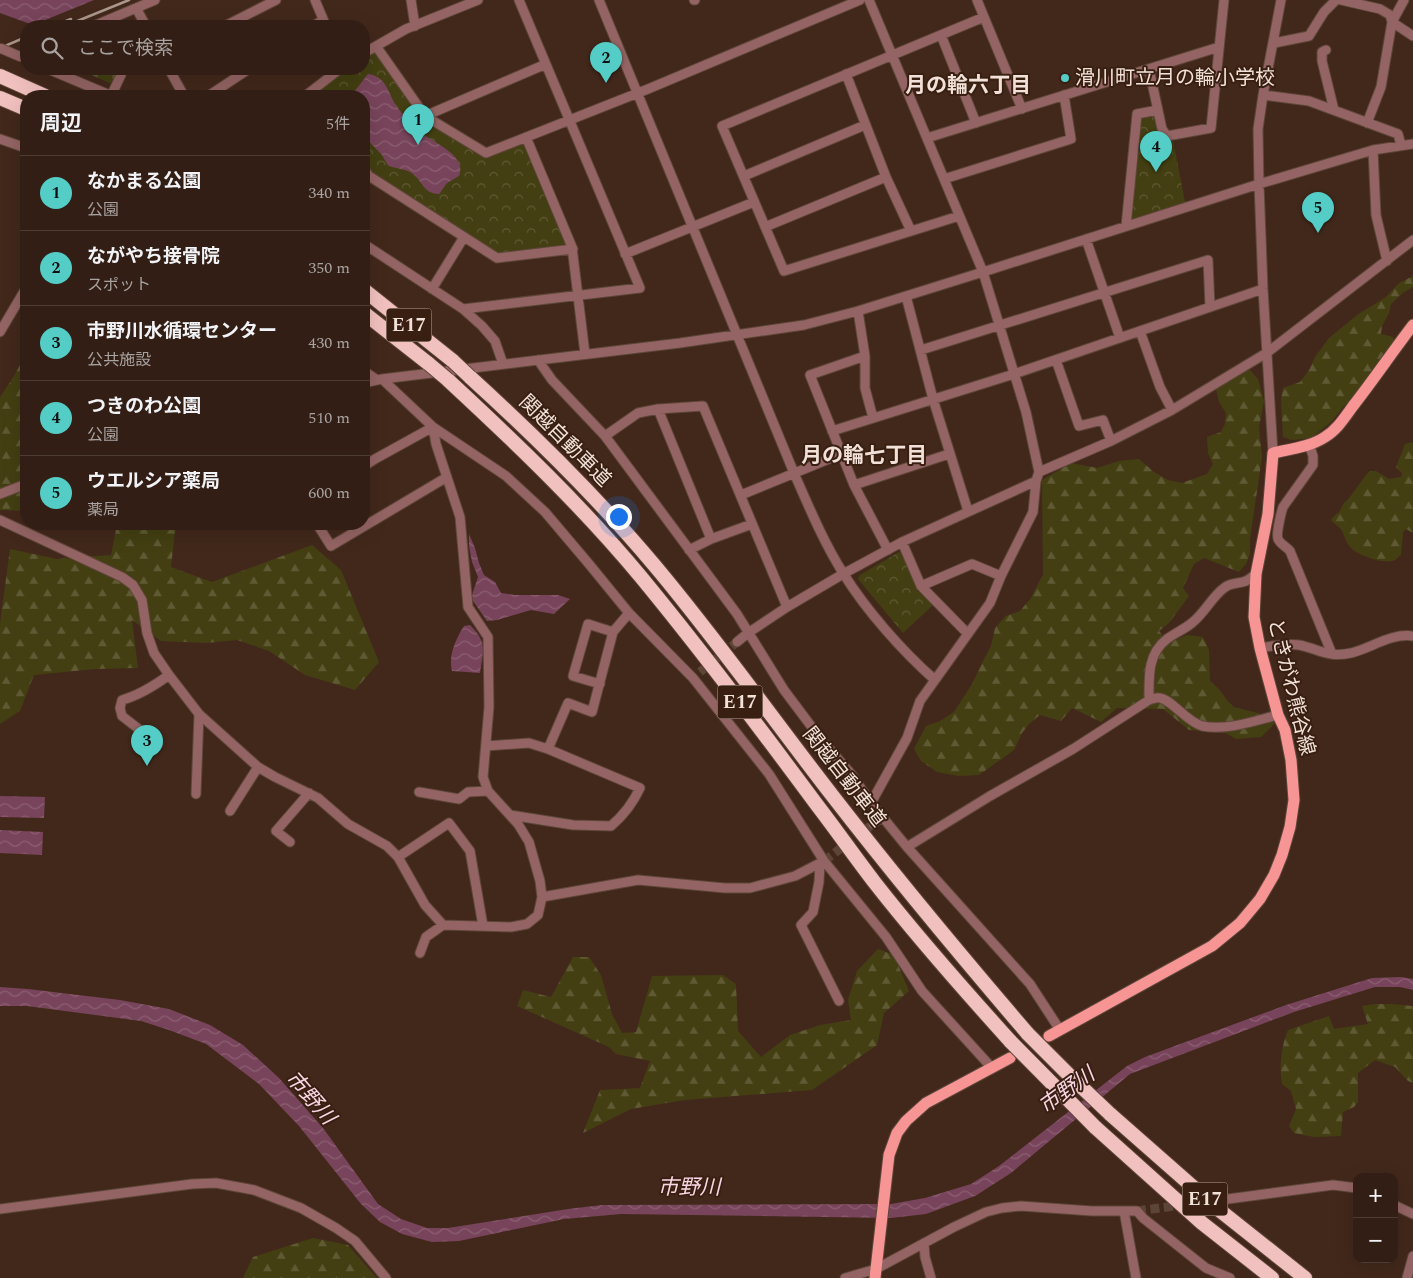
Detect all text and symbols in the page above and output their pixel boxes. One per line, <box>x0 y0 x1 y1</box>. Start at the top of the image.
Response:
search box <box>20 20 370 75</box>
icon: search <box>38 34 66 62</box>
text: ここで検索 <box>78 34 173 63</box>
pin: 2 <box>590 42 622 83</box>
place label: 滑川町立月の輪小学校 <box>1075 63 1275 93</box>
district label: 月の輪六丁目 <box>905 70 1031 102</box>
marker: 滑川町立月の輪小学校 <box>1059 72 1071 84</box>
pin: 1 <box>402 104 434 145</box>
text: 周辺 <box>40 108 82 140</box>
text: 5件 <box>326 112 350 136</box>
pin: 4 <box>1140 131 1172 172</box>
text: なかまる公園 <box>87 167 201 196</box>
text: 1 <box>52 181 60 205</box>
text: 340 m <box>308 181 350 205</box>
pin: 5 <box>1302 192 1334 233</box>
text: 公園 <box>87 198 119 222</box>
text: ながやち接骨院 <box>87 242 220 271</box>
text: 2 <box>52 256 60 280</box>
text: 350 m <box>308 256 350 280</box>
text: スポット <box>87 273 151 297</box>
road number: E17 <box>386 308 432 342</box>
text: 市野川水循環センター <box>87 317 277 346</box>
text: 3 <box>52 331 60 355</box>
text: 430 m <box>308 331 350 355</box>
text: 公共施設 <box>87 348 151 372</box>
street label: 関越自動車道 <box>512 388 618 494</box>
text: つきのわ公園 <box>87 392 201 421</box>
text: 4 <box>52 406 60 430</box>
text: 510 m <box>308 406 350 430</box>
text: 公園 <box>87 423 119 447</box>
district label: 月の輪七丁目 <box>801 440 927 472</box>
text: ウエルシア薬局 <box>87 467 220 496</box>
text: 5 <box>52 481 60 505</box>
text: 600 m <box>308 481 350 505</box>
text: 薬局 <box>87 498 119 522</box>
your location <box>606 504 632 530</box>
street label: ときがわ熊谷線 <box>1260 615 1322 759</box>
road number: E17 <box>718 686 762 719</box>
street label: 関越自動車道 <box>795 720 893 834</box>
pin: 3 <box>131 725 163 766</box>
water label: 市野川 <box>1032 1058 1104 1122</box>
water label: 市野川 <box>277 1064 344 1134</box>
water label: 市野川 <box>658 1172 722 1204</box>
map controls <box>1353 1173 1398 1263</box>
button: + <box>1353 1173 1398 1218</box>
road number: E17 <box>1182 1182 1228 1216</box>
button: − <box>1353 1218 1398 1263</box>

